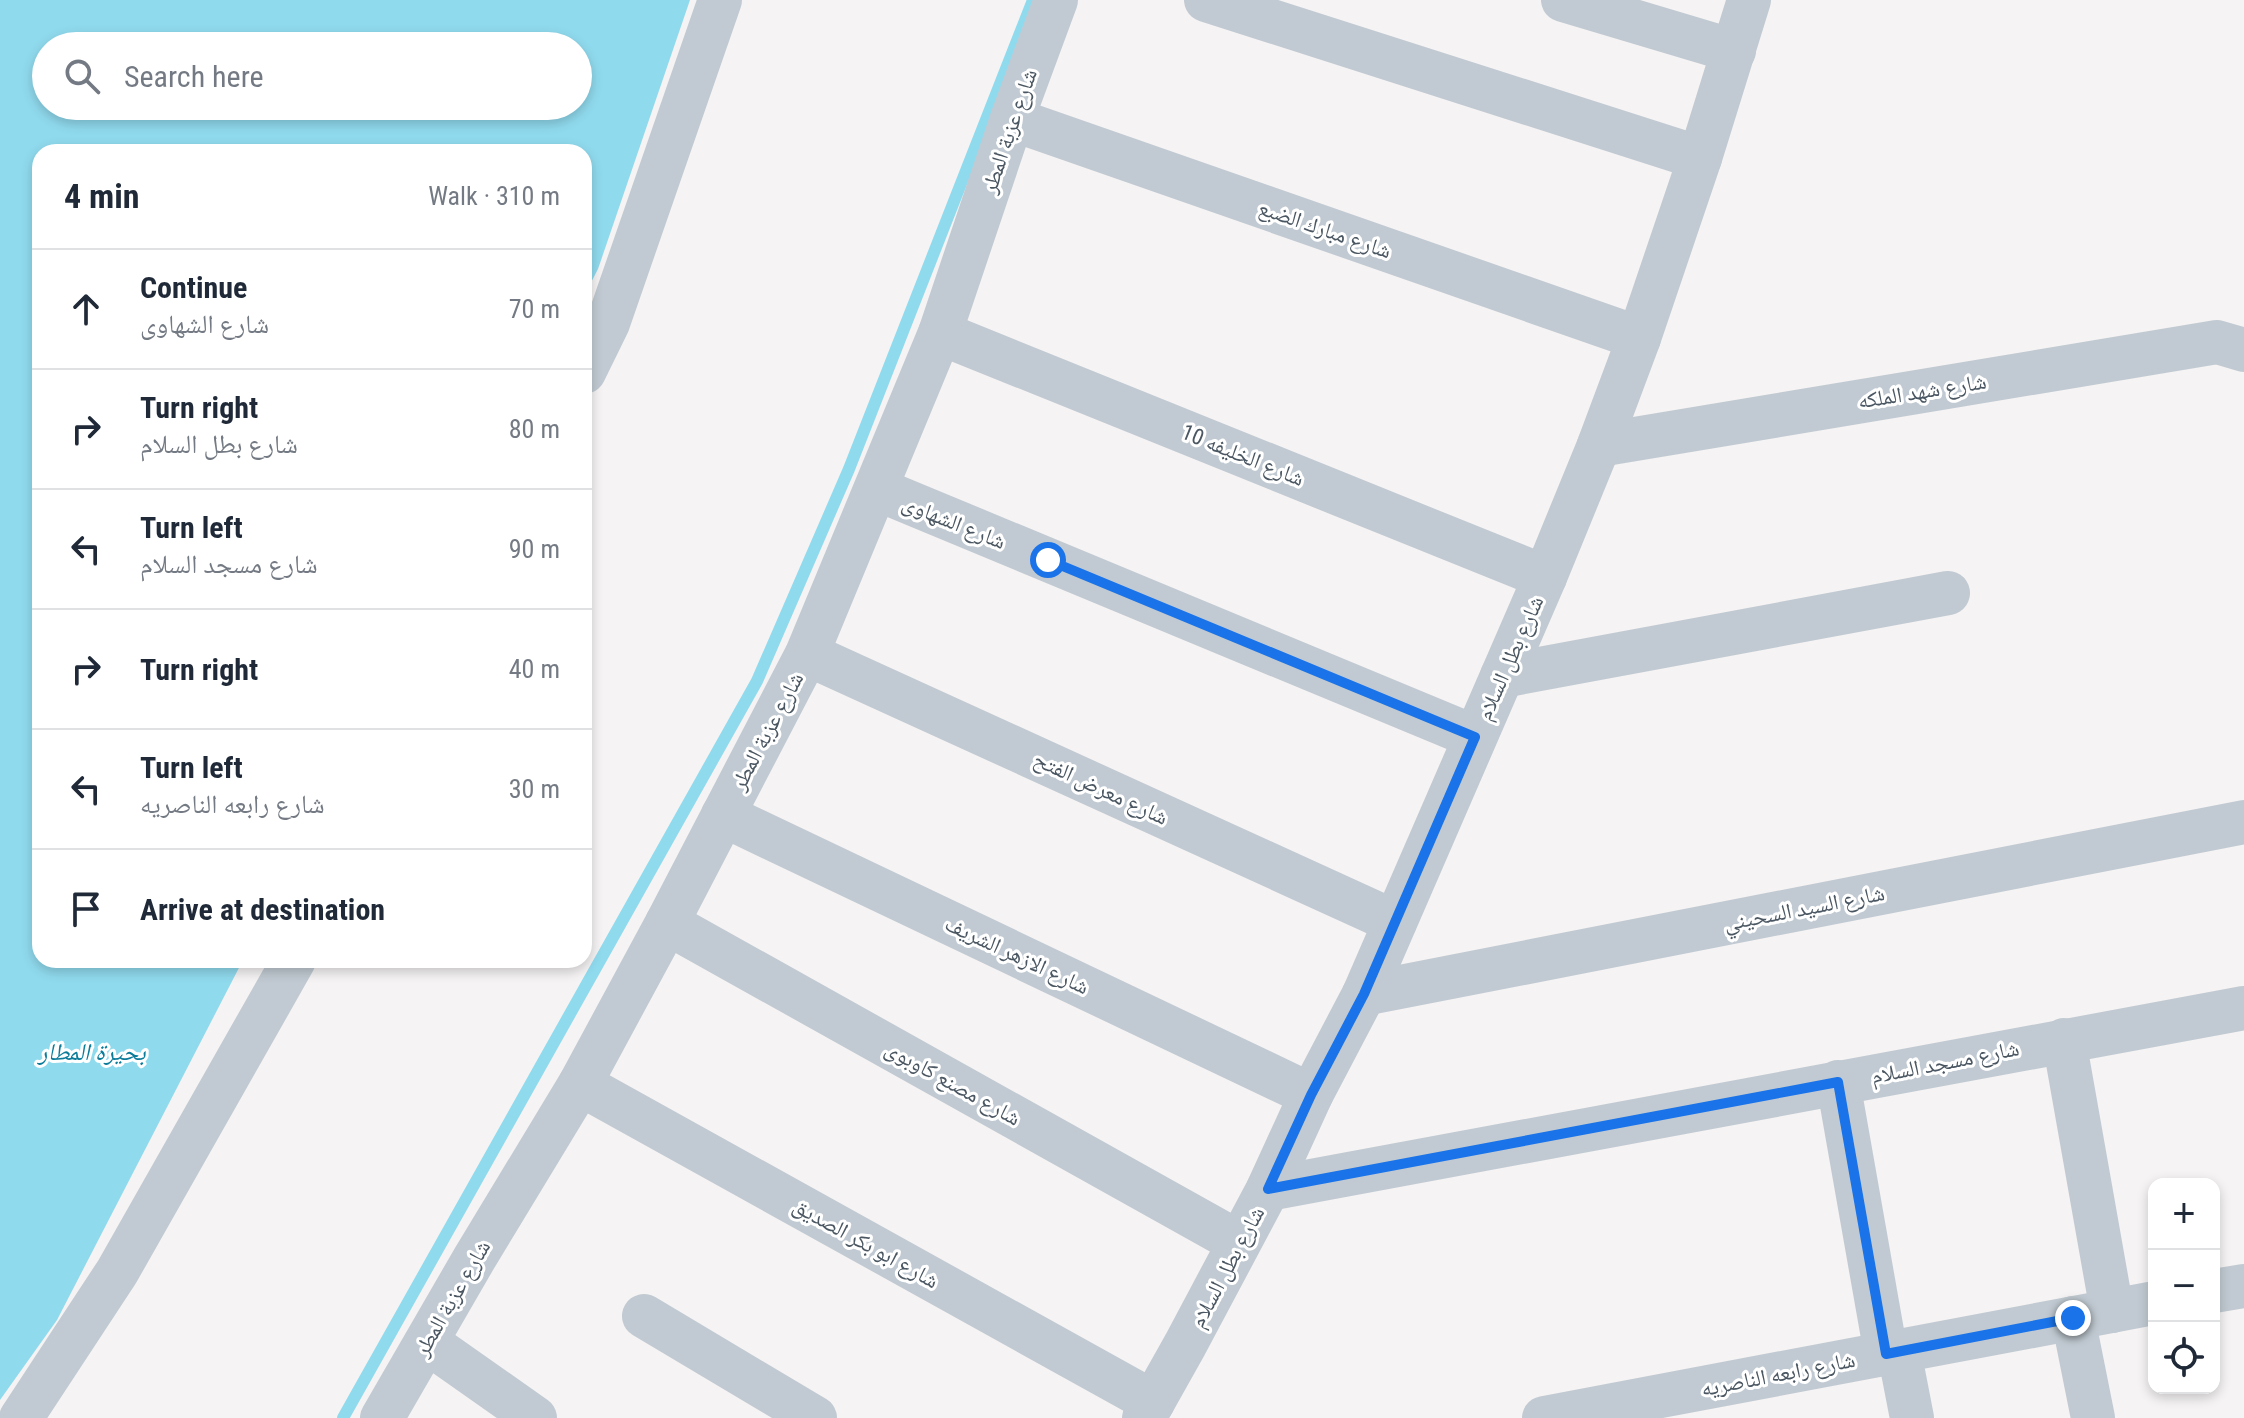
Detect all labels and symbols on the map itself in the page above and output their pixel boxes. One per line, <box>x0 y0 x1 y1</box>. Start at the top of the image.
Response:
street label: شارع عزبة المطر <box>976 66 1043 198</box>
street label: شارع مبارك الضبع <box>1255 195 1395 264</box>
street label: شارع شهد الملكه <box>1856 369 1988 414</box>
street label: شارع الخليفه 10 <box>1178 419 1308 492</box>
street label: شارع الشهاوى <box>898 490 1009 555</box>
route start <box>1030 542 1066 578</box>
street label: شارع بطل السلام <box>1471 592 1550 725</box>
street label: شارع عزبة المطر <box>725 668 809 795</box>
street label: شارع معرض الفتح <box>1030 746 1172 831</box>
street label: شارع السيد السحيني <box>1721 880 1887 940</box>
street label: شارع الازهر الشريف <box>941 911 1093 1000</box>
street label: شارع مصنع كاوبوى <box>880 1035 1025 1131</box>
street label: شارع مسجد السلام <box>1869 1035 2022 1091</box>
water label: بحيرة المطار <box>36 1038 146 1066</box>
street label: شارع ابو بكر الصديق <box>788 1193 943 1294</box>
street label: شارع بطل السلام <box>1185 1202 1271 1333</box>
street label: شارع عزبة المطر <box>408 1236 496 1362</box>
route end <box>2055 1300 2091 1336</box>
street label: شارع رابعه الناصريه <box>1699 1347 1857 1402</box>

